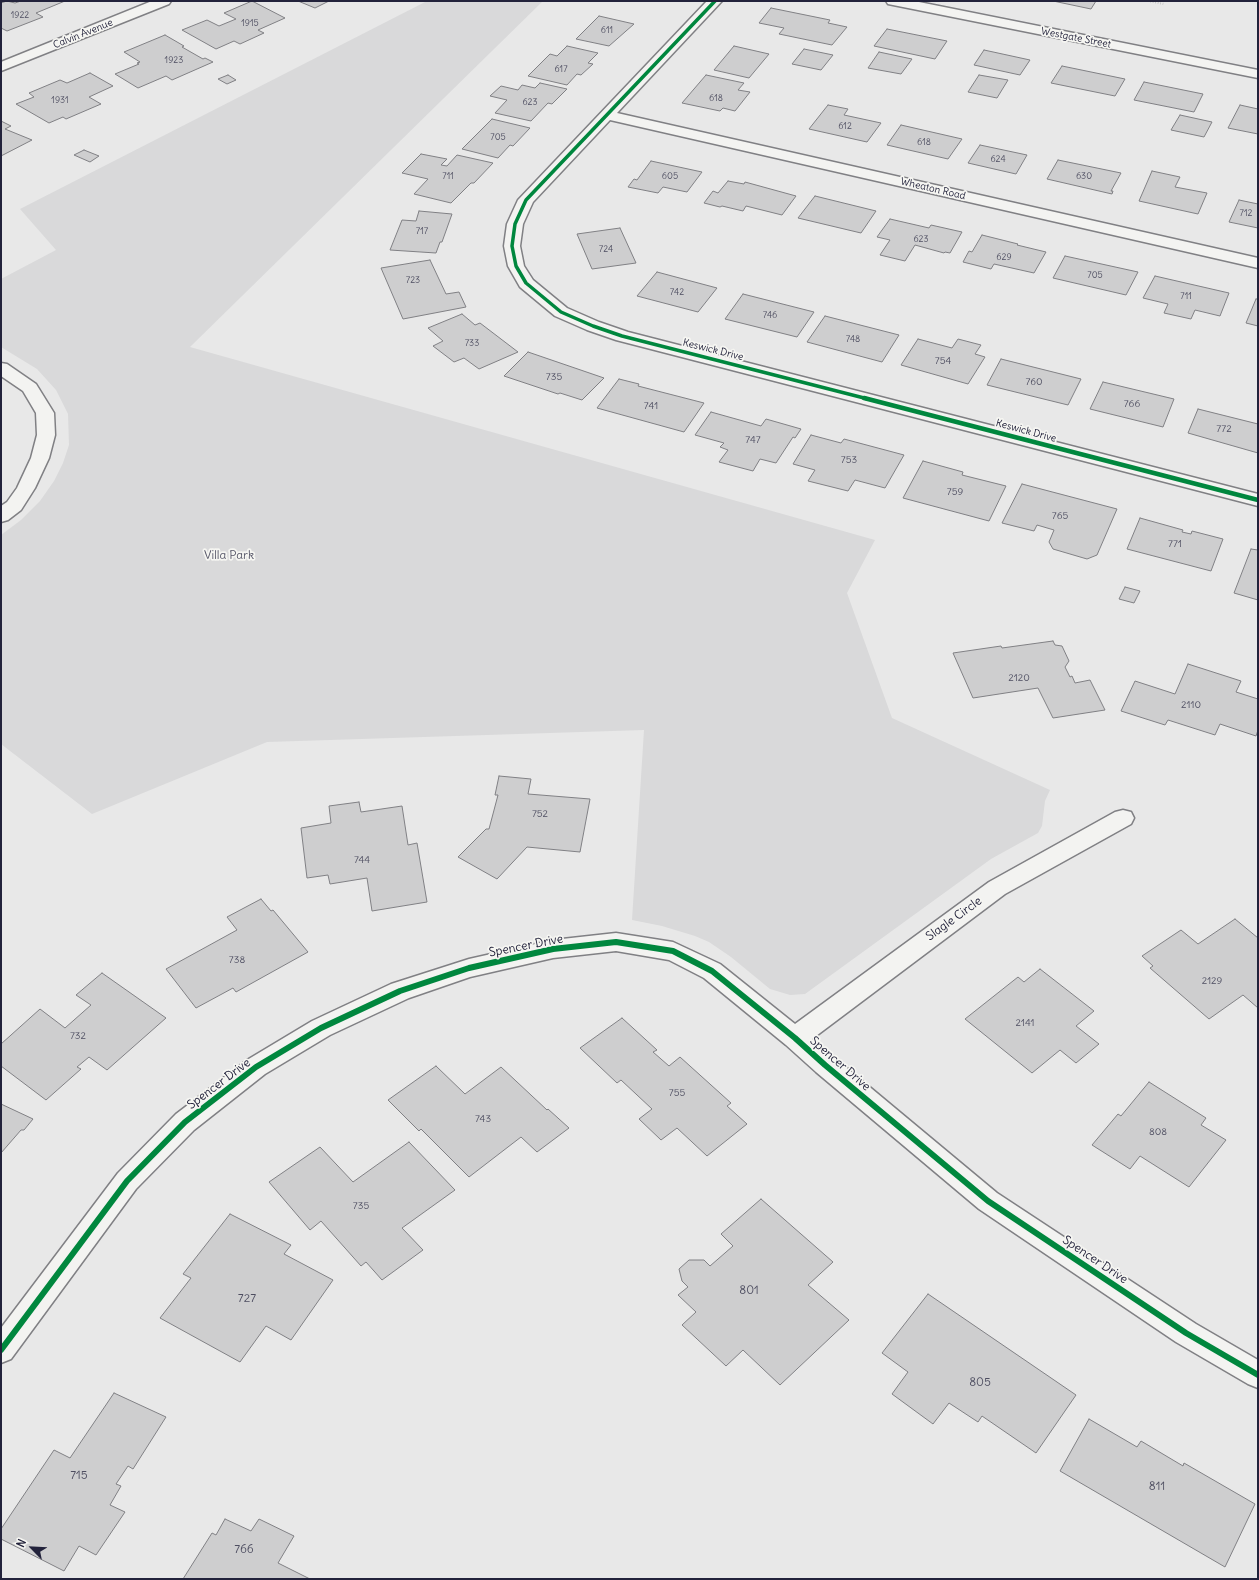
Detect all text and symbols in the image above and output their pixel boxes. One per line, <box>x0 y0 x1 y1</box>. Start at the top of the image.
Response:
house number: 1922 <box>11 10 29 20</box>
street label: Calvin Avenue <box>51 17 115 51</box>
house number: 1915 <box>241 18 259 28</box>
house number: 611 <box>601 25 613 35</box>
street label: Westgate Street <box>1040 25 1112 51</box>
house number: 1923 <box>165 55 183 65</box>
house number: 617 <box>554 64 568 74</box>
house number: 618 <box>709 93 723 103</box>
house number: 1931 <box>51 95 69 105</box>
house number: 623 <box>522 97 538 107</box>
house number: 612 <box>838 121 852 131</box>
house number: 705 <box>490 132 506 142</box>
house number: 618 <box>917 137 931 147</box>
house number: 624 <box>990 154 1006 164</box>
house number: 711 <box>442 171 454 181</box>
house number: 605 <box>662 171 678 181</box>
house number: 630 <box>1076 171 1092 181</box>
street label: Wheaton Road <box>899 176 967 202</box>
house number: 712 <box>1240 208 1252 218</box>
house number: 717 <box>416 226 428 236</box>
house number: 623 <box>913 234 929 244</box>
house number: 724 <box>599 244 613 254</box>
house number: 629 <box>996 252 1012 262</box>
house number: 705 <box>1087 270 1103 280</box>
house number: 723 <box>406 275 420 285</box>
house number: 742 <box>670 287 684 297</box>
house number: 711 <box>1180 291 1192 301</box>
house number: 746 <box>763 310 777 320</box>
house number: 748 <box>846 334 860 344</box>
street label: Keswick Drive <box>681 337 745 363</box>
house number: 733 <box>465 338 479 348</box>
house number: 754 <box>935 355 951 367</box>
house number: 735 <box>546 371 562 383</box>
house number: 760 <box>1025 376 1043 388</box>
house number: 766 <box>1124 398 1140 410</box>
house number: 741 <box>644 400 658 412</box>
street label: Keswick Drive <box>994 417 1058 445</box>
house number: 772 <box>1216 423 1232 435</box>
house number: 747 <box>745 434 761 446</box>
house number: 753 <box>841 454 857 466</box>
house number: 759 <box>947 486 963 498</box>
house number: 765 <box>1052 510 1068 522</box>
house number: 771 <box>1168 538 1182 550</box>
park label: Villa Park <box>204 549 254 563</box>
house number: 2120 <box>1008 672 1030 684</box>
house number: 2110 <box>1181 699 1201 711</box>
house number: 752 <box>532 808 548 820</box>
house number: 744 <box>354 854 370 866</box>
street label: Slagle Circle <box>923 894 985 944</box>
street label: Spencer Drive <box>488 932 564 960</box>
house number: 738 <box>229 954 245 966</box>
house number: 2129 <box>1202 975 1222 987</box>
house number: 2141 <box>1015 1017 1035 1029</box>
house number: 732 <box>70 1030 86 1042</box>
street label: Spencer Drive <box>807 1034 873 1094</box>
street label: Spencer Drive <box>185 1056 253 1112</box>
house number: 755 <box>669 1087 685 1099</box>
house number: 743 <box>475 1113 491 1125</box>
house number: 808 <box>1149 1126 1167 1138</box>
house number: 735 <box>353 1200 369 1212</box>
street label: Spencer Drive <box>1060 1233 1130 1287</box>
house number: 801 <box>739 1284 759 1298</box>
house number: 727 <box>238 1292 256 1306</box>
house number: 805 <box>969 1376 991 1390</box>
house number: 715 <box>70 1469 88 1483</box>
house number: 811 <box>1149 1480 1165 1494</box>
north arrow <box>12 1528 52 1568</box>
text: N <box>13 1537 29 1549</box>
house number: 766 <box>234 1543 254 1557</box>

